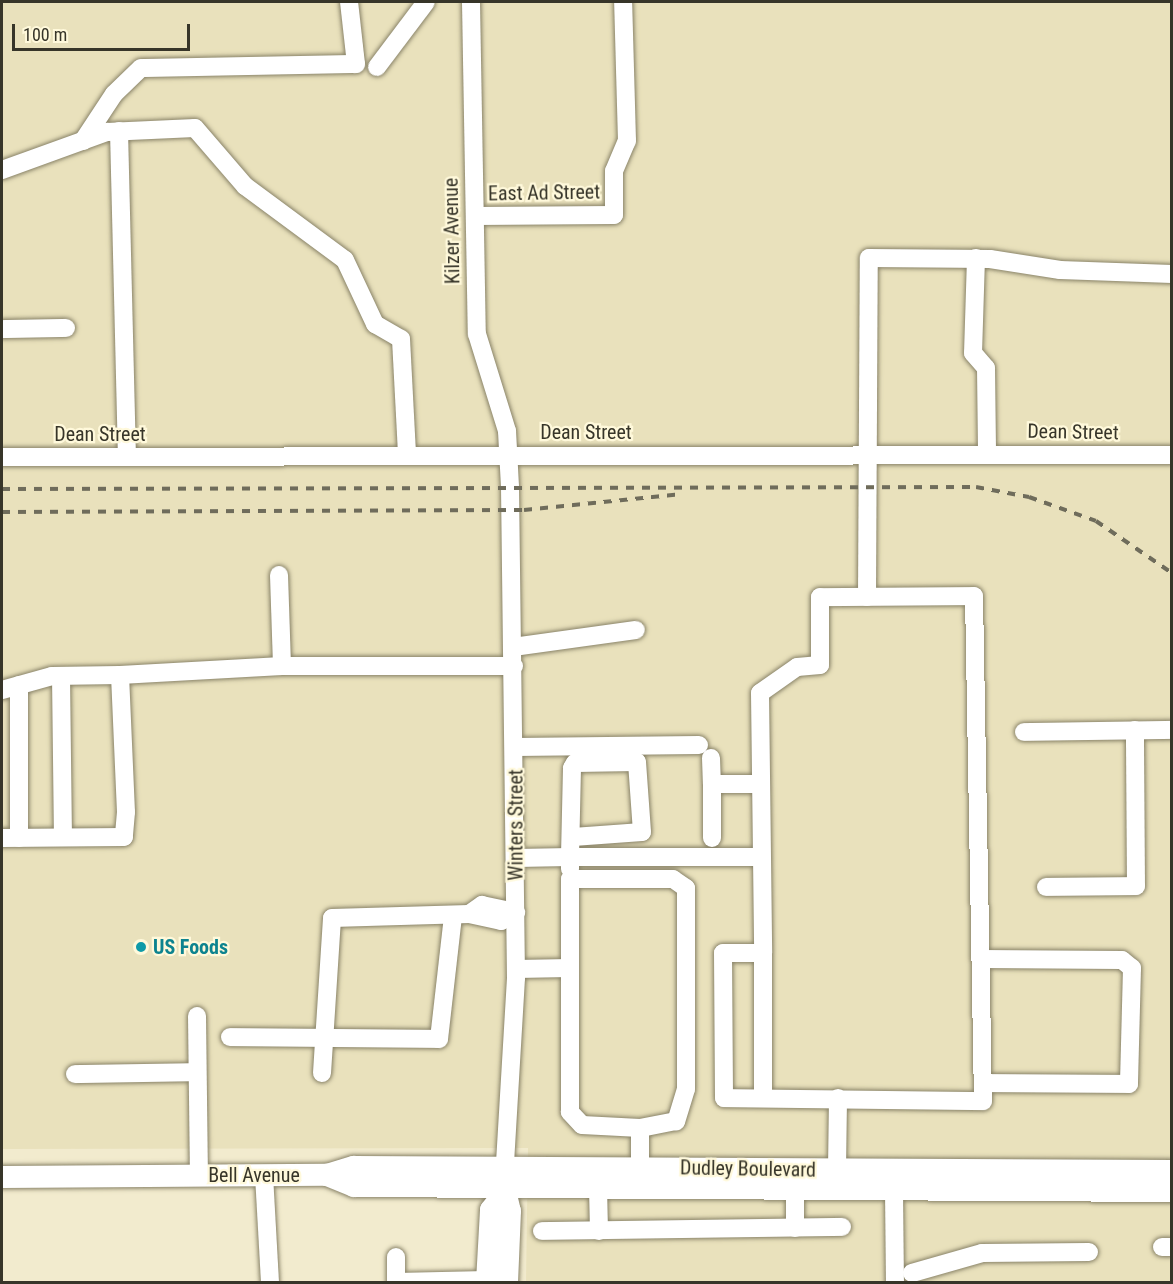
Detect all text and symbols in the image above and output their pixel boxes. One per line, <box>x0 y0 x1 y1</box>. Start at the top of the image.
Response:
scale bar <box>15 12 194 50</box>
text: 100 m <box>23 24 67 45</box>
street label: Kilzer Avenue <box>439 178 465 284</box>
street label: East Ad Street <box>488 180 600 206</box>
street label: Dean Street <box>1027 419 1119 445</box>
street label: Dean Street <box>540 420 632 444</box>
street label: Dean Street <box>54 422 146 446</box>
street label: Winters Street <box>504 769 528 881</box>
place label: US Foods <box>153 935 228 959</box>
marker: US Foods <box>134 940 148 954</box>
street label: Dudley Boulevard <box>680 1156 816 1182</box>
street label: Bell Avenue <box>208 1163 300 1187</box>

